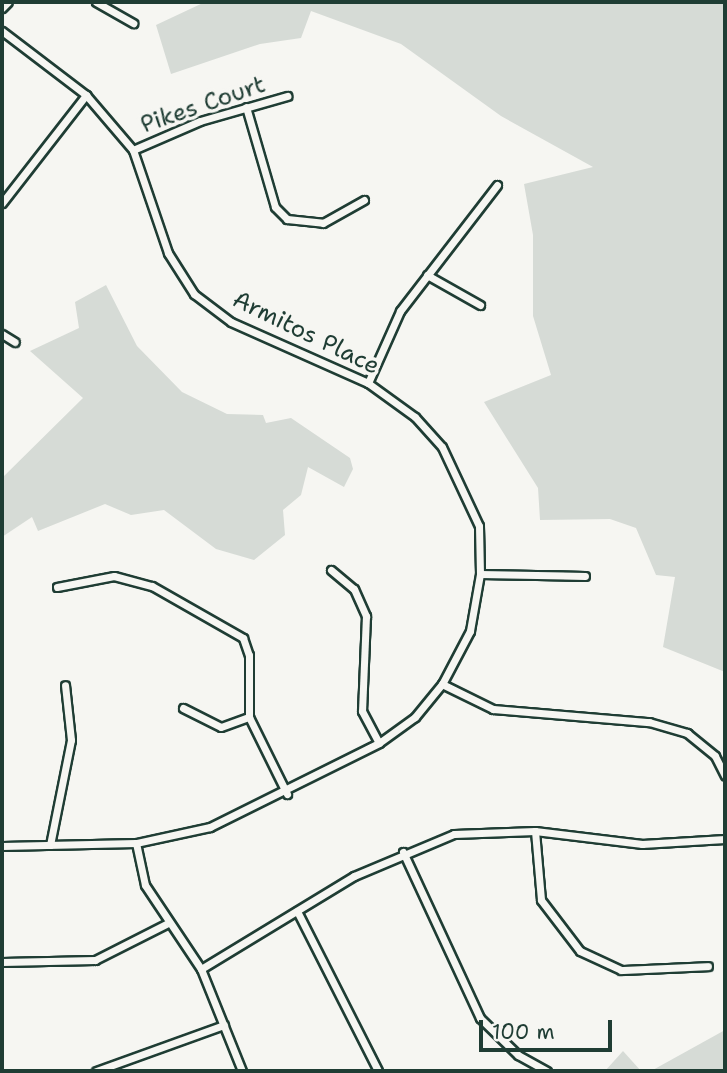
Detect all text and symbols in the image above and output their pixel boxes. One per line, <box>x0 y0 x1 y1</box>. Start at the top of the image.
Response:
street label: Pikes Court <box>137 70 269 140</box>
street label: Armitos Place <box>228 285 384 381</box>
scale bar <box>482 1006 615 1050</box>
text: 100 m <box>492 1018 555 1046</box>

